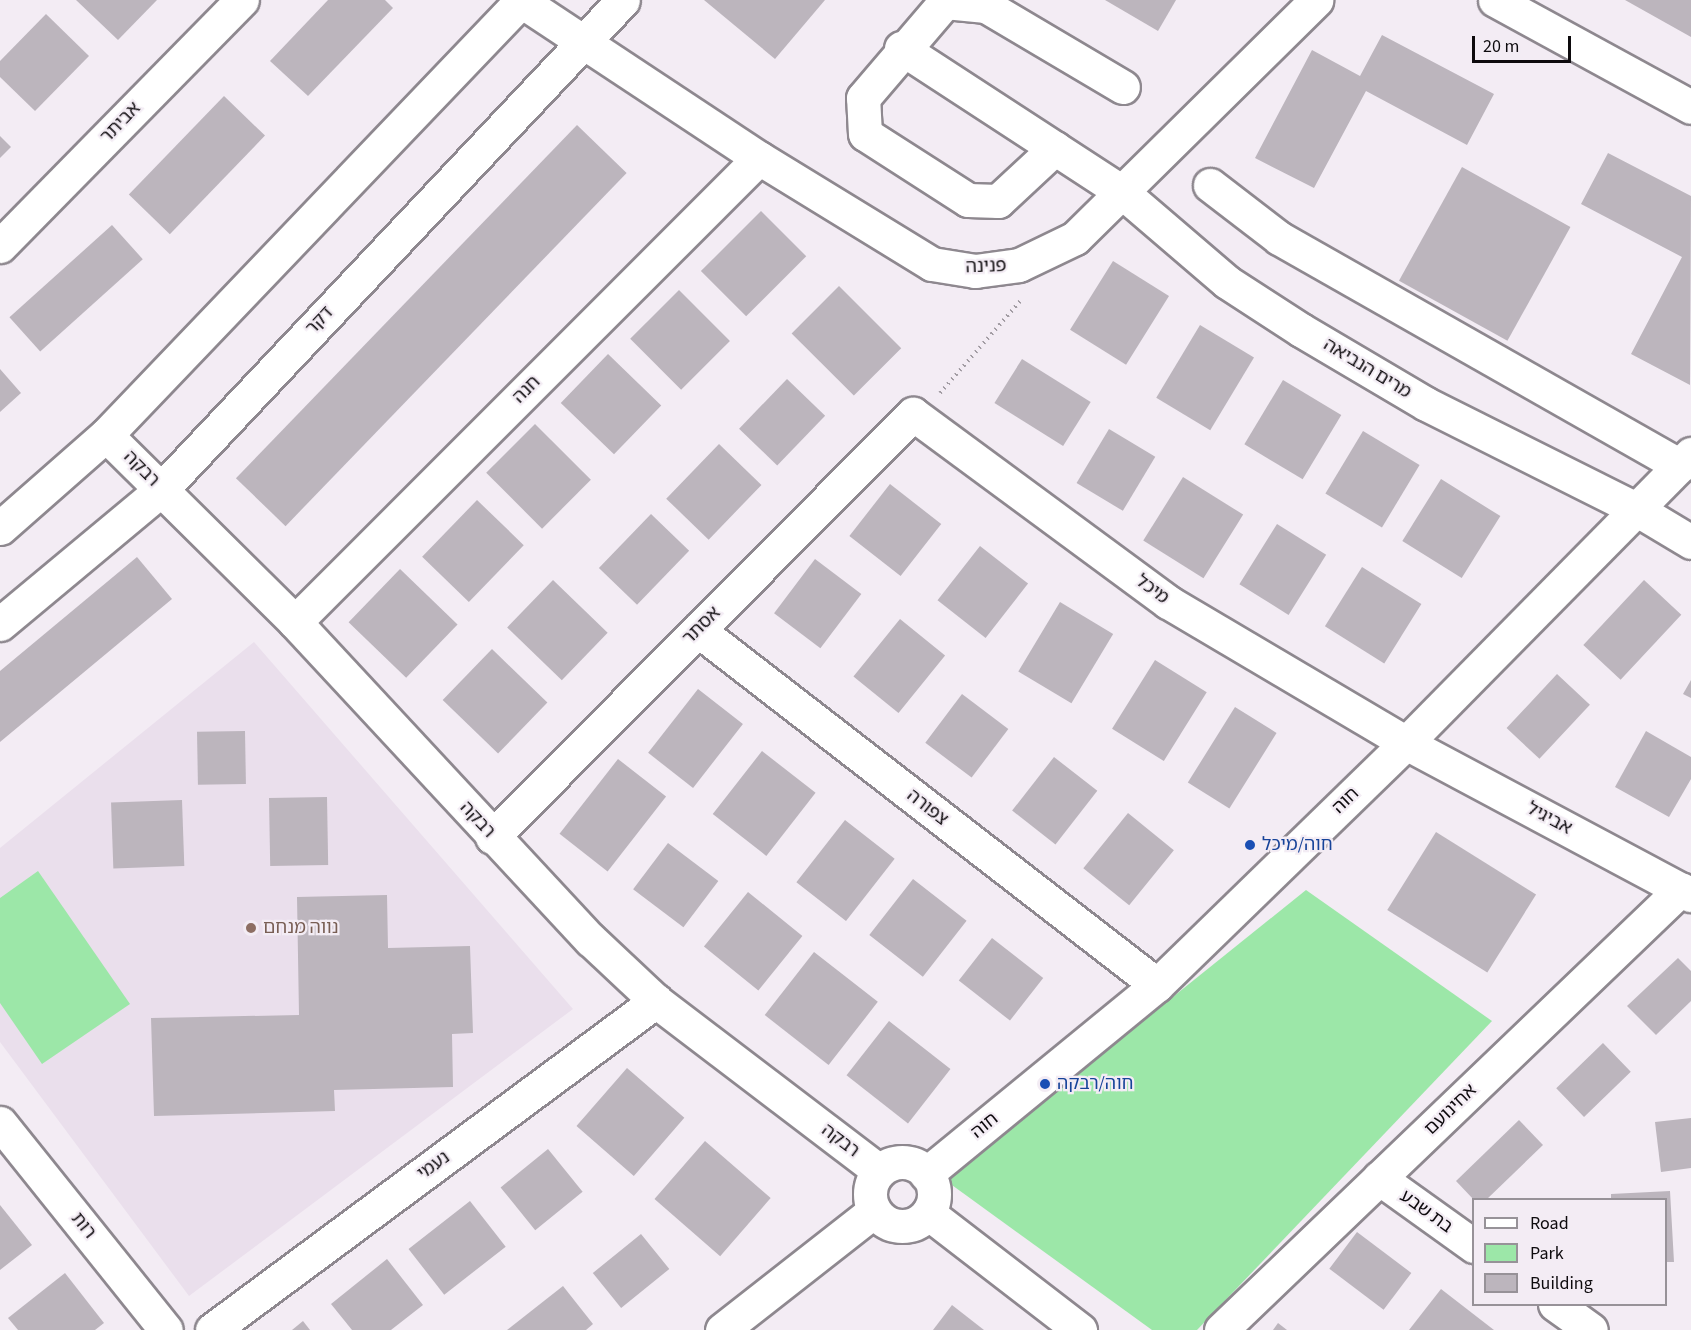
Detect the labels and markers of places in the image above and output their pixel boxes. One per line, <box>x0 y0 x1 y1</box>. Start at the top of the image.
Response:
place label: חוה/מיכל <box>1262 834 1333 856</box>
marker: חוה/מיכל <box>1243 838 1257 852</box>
place label: נווה מנחם <box>263 917 338 939</box>
marker: נווה מנחם <box>244 921 258 935</box>
place label: חוה/רבקה <box>1057 1073 1133 1095</box>
marker: חוה/רבקה <box>1038 1077 1052 1091</box>

